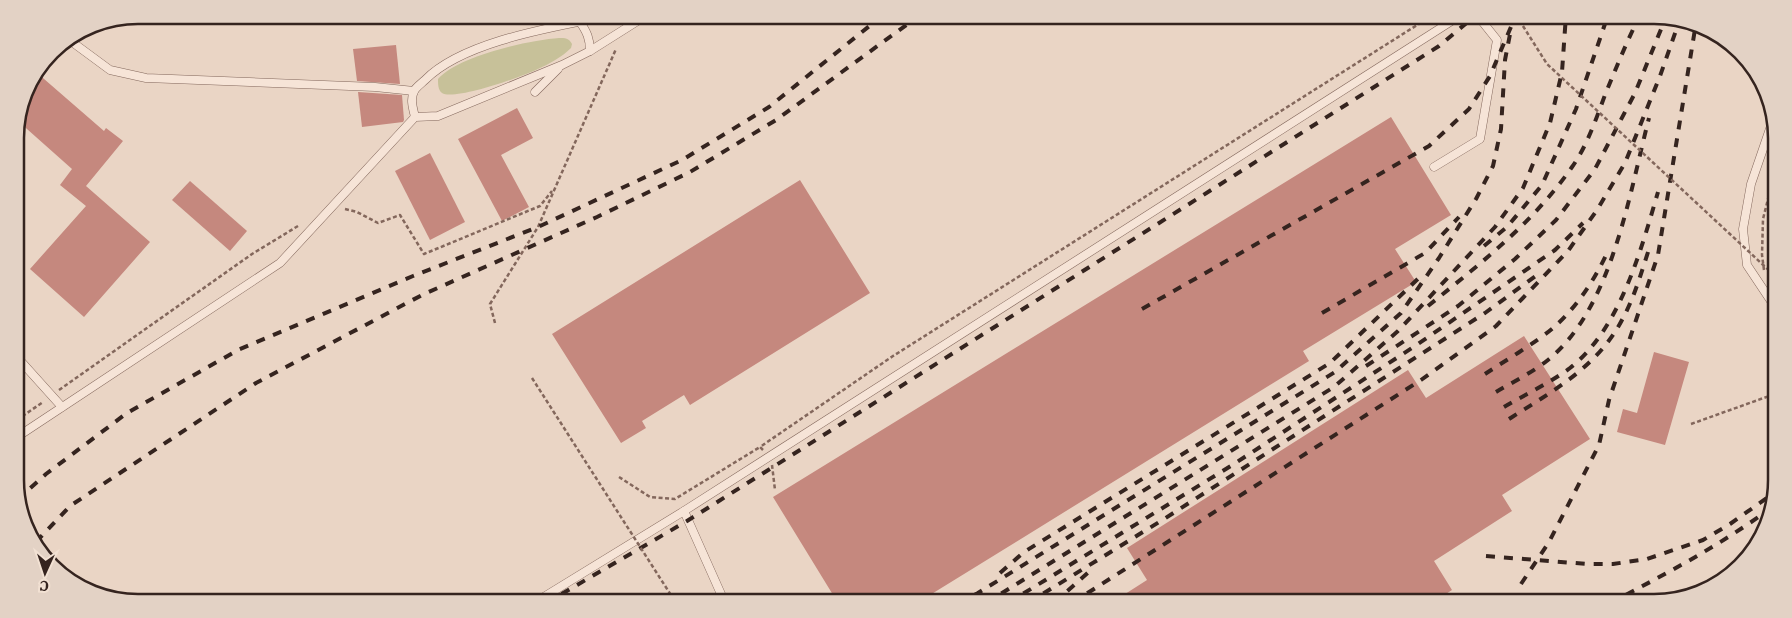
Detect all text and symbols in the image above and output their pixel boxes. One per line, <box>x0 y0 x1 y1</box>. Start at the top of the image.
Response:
north arrow <box>20 548 70 598</box>
text: С <box>39 577 49 595</box>

